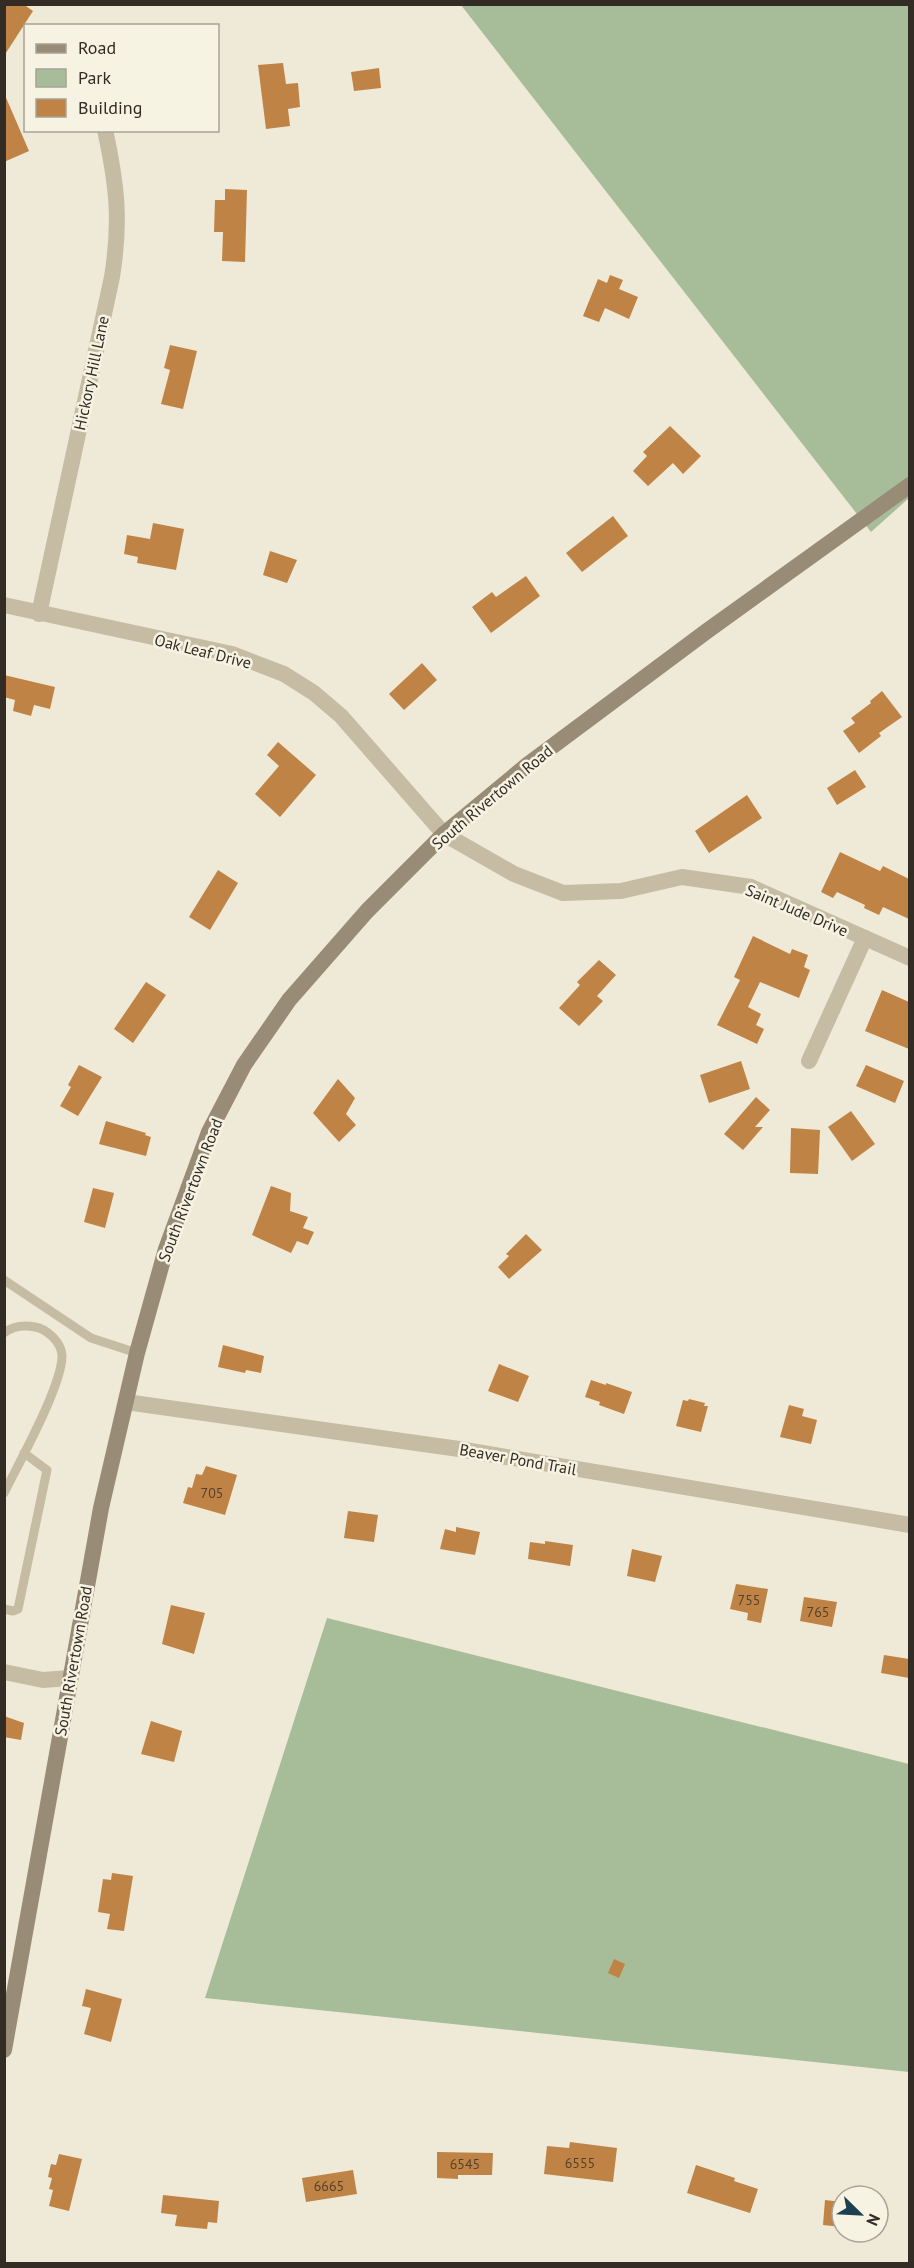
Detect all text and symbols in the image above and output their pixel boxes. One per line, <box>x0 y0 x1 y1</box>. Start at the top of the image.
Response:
legend <box>24 24 219 132</box>
text: Road <box>78 36 116 59</box>
text: Park <box>78 66 111 89</box>
text: Building <box>78 96 142 119</box>
street label: Hickory Hill Lane <box>69 314 113 432</box>
street label: Oak Leaf Drive <box>153 629 253 673</box>
street label: South Rivertown Road <box>427 741 557 853</box>
street label: Saint Jude Drive <box>743 879 851 941</box>
street label: South Rivertown Road <box>153 1116 227 1264</box>
street label: Beaver Pond Trail <box>458 1439 578 1479</box>
house number: 705 <box>201 1484 223 1502</box>
street label: South Rivertown Road <box>50 1584 96 1738</box>
house number: 755 <box>738 1591 760 1609</box>
house number: 765 <box>807 1603 829 1621</box>
house number: 6555 <box>565 2154 595 2172</box>
house number: 6545 <box>450 2155 480 2173</box>
house number: 6665 <box>314 2177 344 2195</box>
north arrow <box>830 2184 890 2244</box>
text: N <box>862 2211 885 2229</box>

